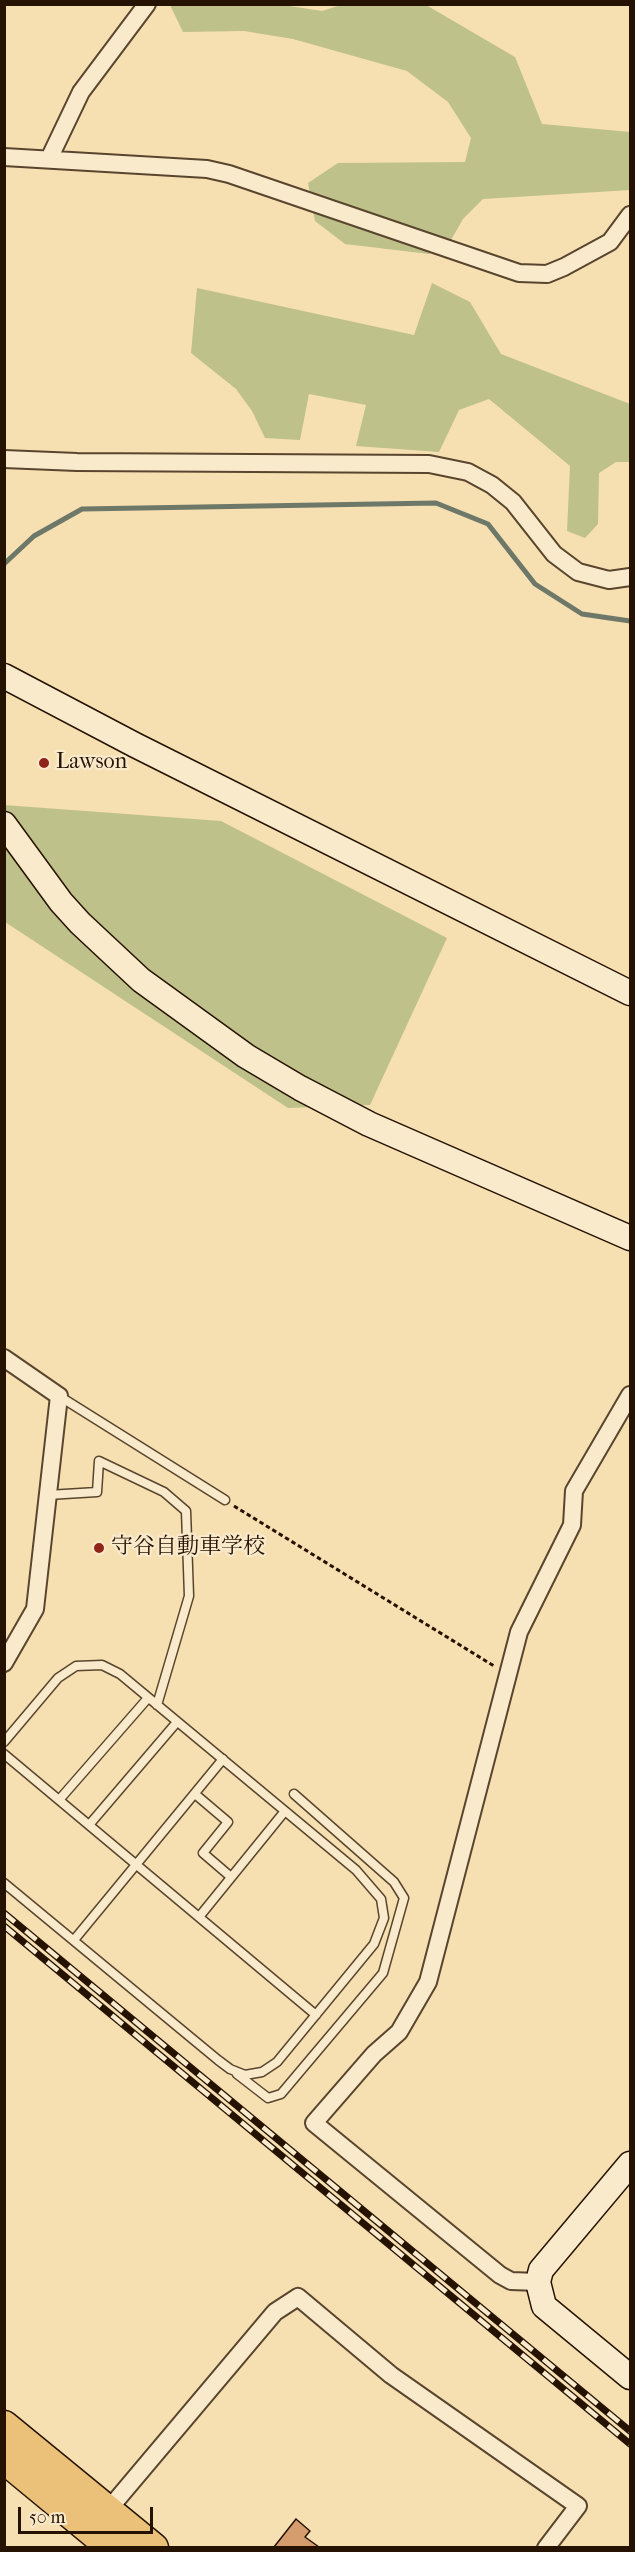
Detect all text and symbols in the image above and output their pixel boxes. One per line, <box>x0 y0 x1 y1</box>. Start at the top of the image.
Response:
place label: Lawson <box>56 750 127 776</box>
marker: Lawson <box>37 756 51 770</box>
place label: 守谷自動車学校 <box>111 1535 265 1561</box>
marker: 守谷自動車学校 <box>92 1541 106 1555</box>
scale bar <box>21 2495 156 2533</box>
text: 50 m <box>29 2507 65 2528</box>

